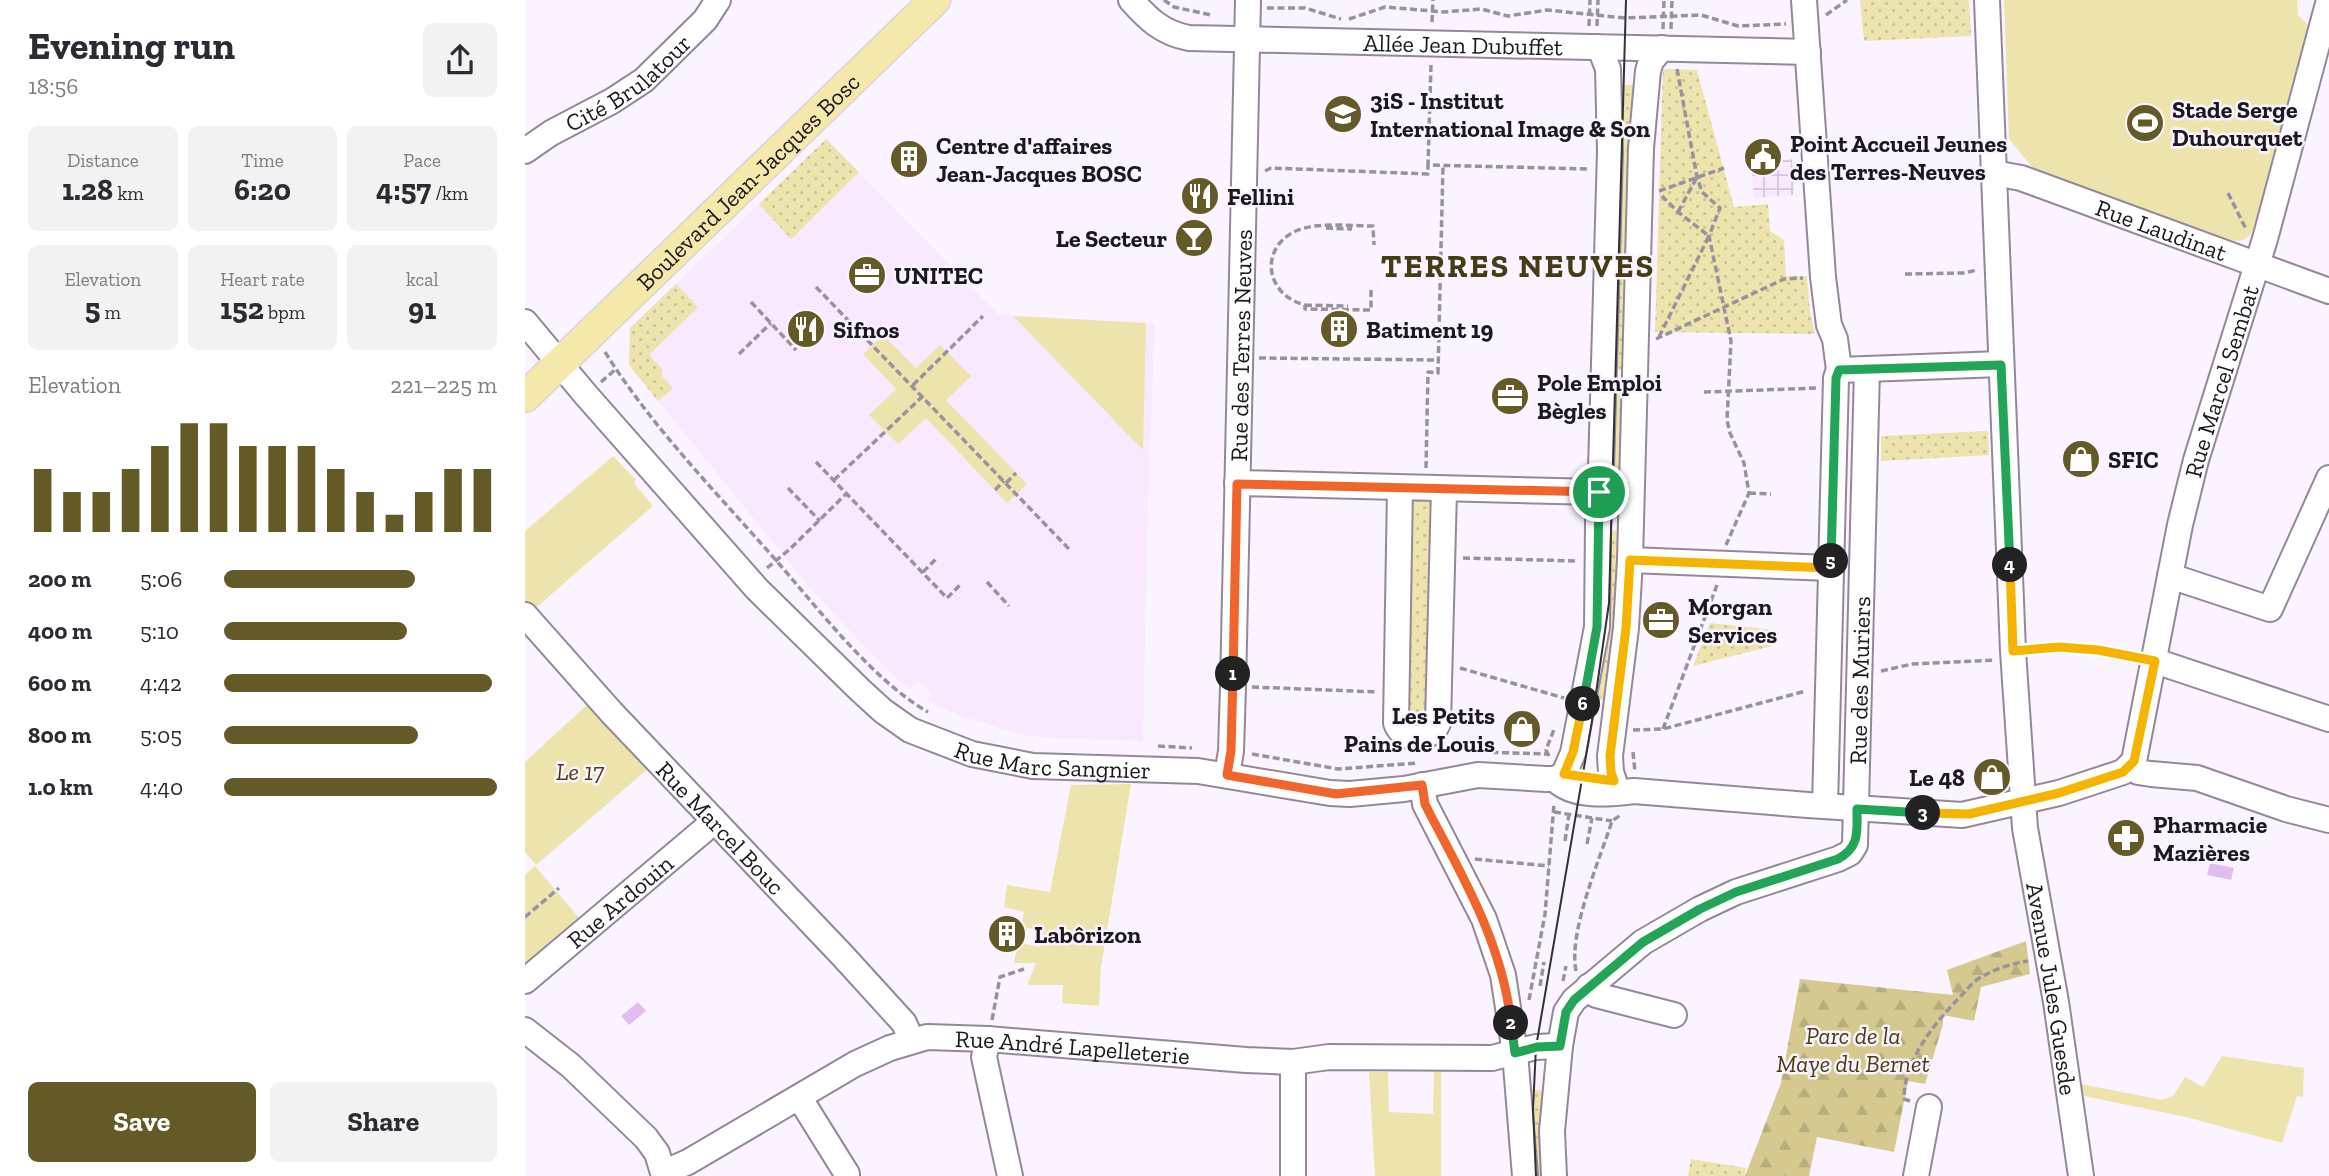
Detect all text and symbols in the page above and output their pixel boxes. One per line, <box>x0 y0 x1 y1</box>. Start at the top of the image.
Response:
text: Evening run <box>28 23 235 69</box>
button: share <box>423 23 497 97</box>
street label: Allée Jean Dubuffet <box>1363 27 1563 61</box>
street label: Cité Brulatour <box>560 28 697 137</box>
street label: Boulevard Jean-Jacques Bosc <box>630 67 865 296</box>
text: 18:56 <box>28 72 78 100</box>
place label: 3iS - Institut International Image & Son <box>1370 86 1650 143</box>
school or university icon: 3iS - Institut International Image & Son <box>1322 93 1364 135</box>
place label: Stade Serge Duhourquet <box>2172 95 2303 152</box>
sports icon: Stade Serge Duhourquet <box>2124 102 2166 144</box>
place label: Point Accueil Jeunes des Terres-Neuves <box>1790 129 2007 186</box>
place label: Centre d'affaires Jean-Jacques BOSC <box>936 131 1142 188</box>
public building icon: Point Accueil Jeunes des Terres-Neuves <box>1742 136 1784 178</box>
building icon: Centre d'affaires Jean-Jacques BOSC <box>888 138 930 180</box>
text: Distance <box>67 149 139 172</box>
text: Time <box>241 149 284 172</box>
text: Pace <box>403 149 441 172</box>
text: 1.28 <box>62 172 113 208</box>
text: 6:20 <box>234 172 291 208</box>
text: 4:57 <box>376 172 431 208</box>
restaurant icon: Fellini <box>1179 175 1221 217</box>
text: km <box>113 182 144 205</box>
text: /km <box>431 182 468 205</box>
place label: Fellini <box>1227 182 1294 211</box>
street label: Rue Laudinat <box>2092 192 2231 267</box>
bar icon: Le Secteur <box>1173 217 1215 259</box>
place label: Le Secteur <box>1055 224 1167 253</box>
street label: Rue des Terres Neuves <box>1223 229 1257 462</box>
district label: TERRES NEUVES <box>1381 247 1655 285</box>
office icon: UNITEC <box>846 254 888 296</box>
place label: UNITEC <box>894 261 983 290</box>
text: Elevation <box>64 268 141 291</box>
text: Heart rate <box>220 268 305 291</box>
text: kcal <box>406 268 438 291</box>
street label: Rue Marcel Sembat <box>2178 281 2264 480</box>
text: 5 <box>85 291 100 327</box>
text: 152 <box>220 291 264 327</box>
text: 91 <box>408 291 436 327</box>
text: m <box>100 301 121 324</box>
text: bpm <box>264 301 305 324</box>
restaurant icon: Sifnos <box>785 308 827 350</box>
building icon: Batiment 19 <box>1318 308 1360 350</box>
place label: Sifnos <box>833 315 900 344</box>
place label: Batiment 19 <box>1366 315 1493 344</box>
place label: Pole Emploi Bègles <box>1537 368 1662 425</box>
text: Elevation <box>28 371 121 399</box>
text: 221–225 m <box>390 371 497 399</box>
office icon: Pole Emploi Bègles <box>1489 375 1531 417</box>
shop icon: SFIC <box>2060 438 2102 480</box>
place label: SFIC <box>2108 445 2159 474</box>
pin <box>1569 462 1629 522</box>
icon: arrive <box>1580 473 1618 511</box>
pin: 5 <box>1813 544 1849 578</box>
pin: 4 <box>1993 548 2027 582</box>
text: 5 <box>1826 549 1835 572</box>
text: 4 <box>2004 553 2015 576</box>
text: 200 m <box>28 565 91 593</box>
text: 5:06 <box>140 565 182 593</box>
place label: Morgan Services <box>1688 592 1777 649</box>
street label: Rue des Muriers <box>1843 596 1876 765</box>
office icon: Morgan Services <box>1640 599 1682 641</box>
text: 400 m <box>28 617 92 645</box>
text: 5:10 <box>140 617 179 645</box>
pin: 1 <box>1215 656 1251 692</box>
text: 1 <box>1229 662 1236 685</box>
text: 600 m <box>28 669 91 697</box>
text: 4:42 <box>140 669 182 697</box>
pin: 6 <box>1565 686 1601 722</box>
text: 6 <box>1577 692 1588 715</box>
place label: Les Petits Pains de Louis <box>1344 701 1495 758</box>
shop icon: Les Petits Pains de Louis <box>1501 708 1543 750</box>
text: 800 m <box>28 721 91 749</box>
text: 5:05 <box>140 721 182 749</box>
street label: Rue Marc Sangnier <box>951 734 1151 784</box>
street label: Rue Marcel Bouc <box>651 755 791 900</box>
shop icon: Le 48 <box>1971 756 2013 798</box>
park label: Le 17 <box>556 757 605 786</box>
place label: Le 48 <box>1909 763 1965 792</box>
text: 1.0 km <box>28 773 93 801</box>
text: 4:40 <box>140 773 183 801</box>
pin: 3 <box>1905 796 1941 830</box>
text: 3 <box>1917 801 1928 824</box>
place label: Pharmacie Mazières <box>2153 810 2268 867</box>
pharmacy icon: Pharmacie Mazières <box>2105 817 2147 859</box>
street label: Rue Ardouin <box>561 848 679 954</box>
street label: Avenue Jules Guesde <box>2020 880 2084 1097</box>
building icon: Labôrizon <box>986 913 1028 955</box>
place label: Labôrizon <box>1034 920 1141 949</box>
pin: 2 <box>1493 1006 1529 1040</box>
text: 2 <box>1505 1011 1516 1034</box>
park label: Parc de la Maye du Bernet <box>1776 1021 1930 1078</box>
street label: Rue André Lapelleterie <box>955 1023 1191 1070</box>
button: Save <box>28 1082 256 1162</box>
button: Share <box>270 1082 497 1162</box>

